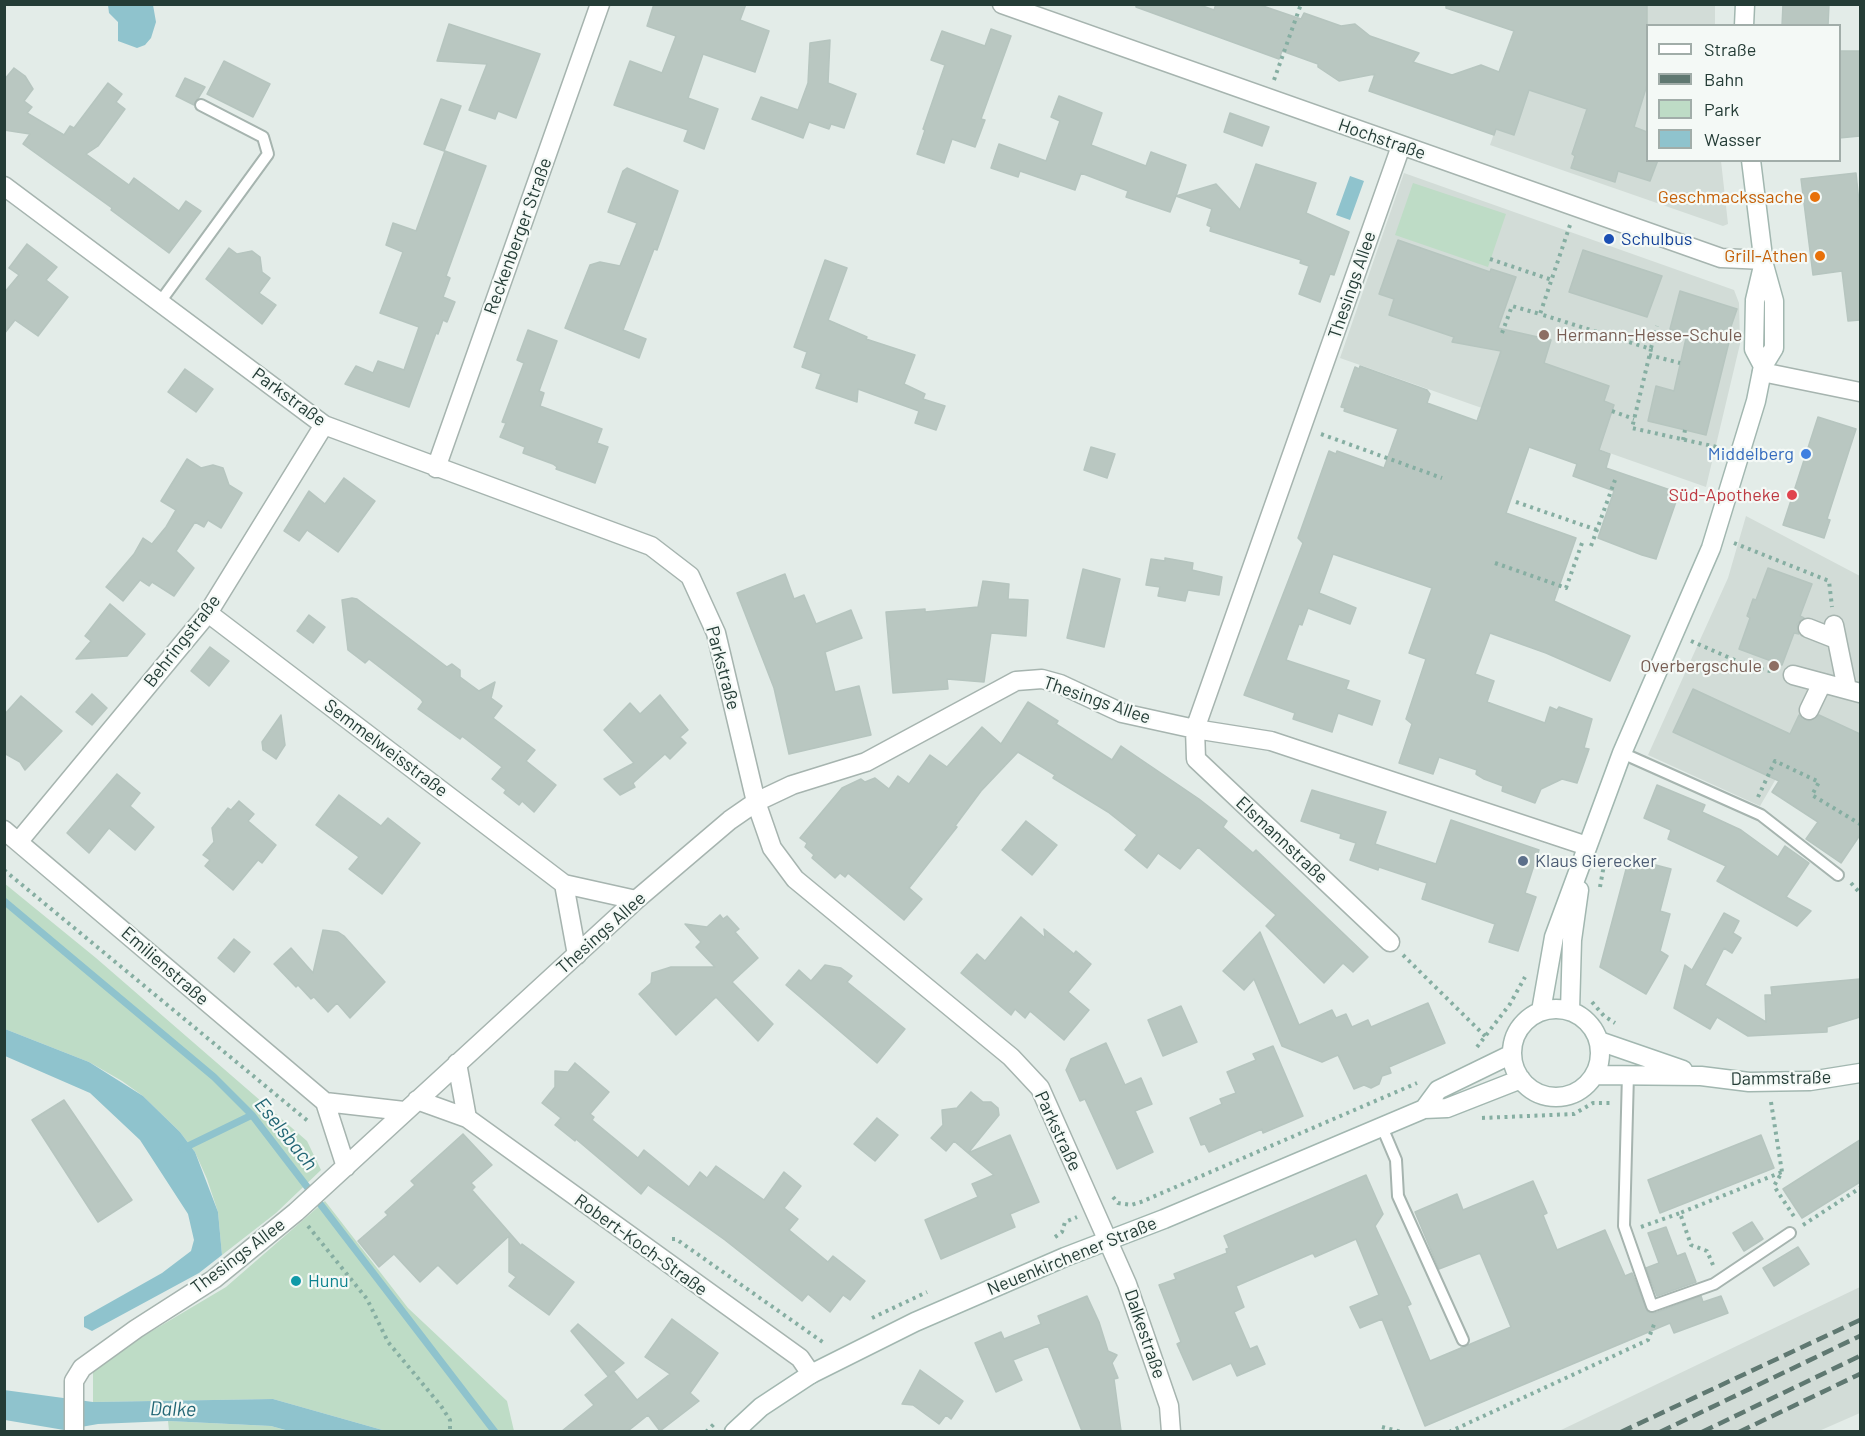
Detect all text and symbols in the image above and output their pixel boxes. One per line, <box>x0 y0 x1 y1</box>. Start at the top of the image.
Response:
legend <box>1646 24 1841 162</box>
text: Straße <box>1704 38 1756 60</box>
text: Bahn <box>1704 68 1744 90</box>
text: Park <box>1704 98 1739 120</box>
street label: Hochstraße <box>1335 114 1429 164</box>
text: Wasser <box>1704 128 1761 150</box>
street label: Reckenberger Straße <box>480 155 556 317</box>
place label: Geschmackssache <box>1658 186 1803 208</box>
marker: Geschmackssache <box>1808 190 1822 204</box>
street label: Thesings Allee <box>1323 228 1381 342</box>
place label: Schulbus <box>1621 228 1693 250</box>
marker: Schulbus <box>1602 232 1616 246</box>
place label: Grill-Athen <box>1724 245 1808 267</box>
marker: Grill-Athen <box>1813 249 1827 263</box>
place label: Hermann-Hesse-Schule <box>1556 324 1742 346</box>
marker: Hermann-Hesse-Schule <box>1537 328 1551 342</box>
street label: Parkstraße <box>248 363 330 431</box>
place label: Middelberg <box>1708 443 1794 465</box>
marker: Middelberg <box>1799 447 1813 461</box>
place label: Süd-Apotheke <box>1668 484 1780 506</box>
marker: Süd-Apotheke <box>1785 488 1799 502</box>
street label: Behringstraße <box>139 590 225 692</box>
street label: Parkstraße <box>701 624 745 712</box>
place label: Overbergschule <box>1640 655 1762 677</box>
marker: Overbergschule <box>1767 659 1781 673</box>
street label: Thesings Allee <box>1040 671 1154 729</box>
street label: Semmelweisstraße <box>320 694 452 802</box>
street label: Elsmannstraße <box>1232 792 1332 888</box>
place label: Klaus Gierecker <box>1535 850 1657 872</box>
marker: Klaus Gierecker <box>1516 854 1530 868</box>
street label: Thesings Allee <box>552 887 650 979</box>
street label: Emilienstraße <box>117 922 213 1010</box>
street label: Dammstraße <box>1731 1066 1831 1090</box>
street label: Parkstraße <box>1030 1088 1086 1174</box>
water label: Eselsbach <box>249 1093 323 1175</box>
street label: Robert-Koch-Straße <box>570 1189 712 1301</box>
street label: Neuenkirchener Straße <box>984 1212 1160 1300</box>
street label: Thesings Allee <box>187 1214 289 1298</box>
place label: Hunu <box>308 1270 349 1292</box>
marker: Hunu <box>289 1274 303 1288</box>
street label: Dalkestraße <box>1120 1287 1170 1381</box>
water label: Dalke <box>150 1397 196 1421</box>

